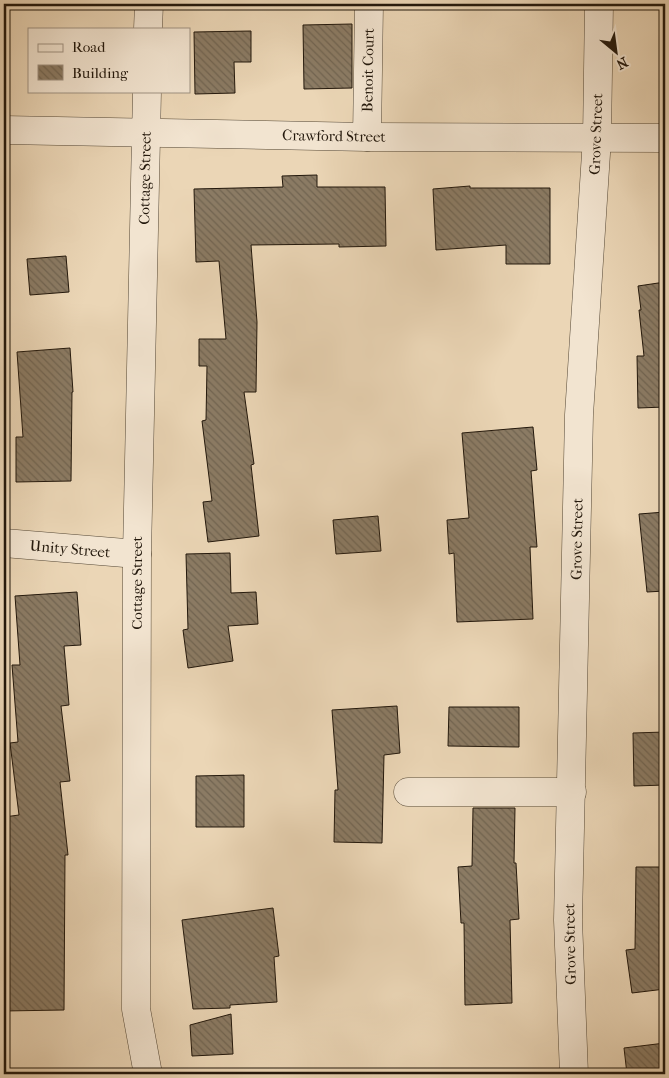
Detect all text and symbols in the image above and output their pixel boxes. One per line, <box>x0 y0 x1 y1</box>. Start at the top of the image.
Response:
street label: Benoit Court <box>358 27 378 112</box>
legend <box>28 28 190 92</box>
north arrow <box>592 28 642 78</box>
text: Road <box>72 38 106 56</box>
text: N <box>613 53 631 73</box>
text: Building <box>72 64 129 82</box>
street label: Grove Street <box>586 92 606 175</box>
street label: Crawford Street <box>282 126 387 146</box>
street label: Cottage Street <box>135 130 155 225</box>
street label: Grove Street <box>567 497 587 580</box>
street label: Cottage Street <box>128 536 146 630</box>
street label: Unity Street <box>29 537 112 562</box>
street label: Grove Street <box>560 902 580 985</box>

